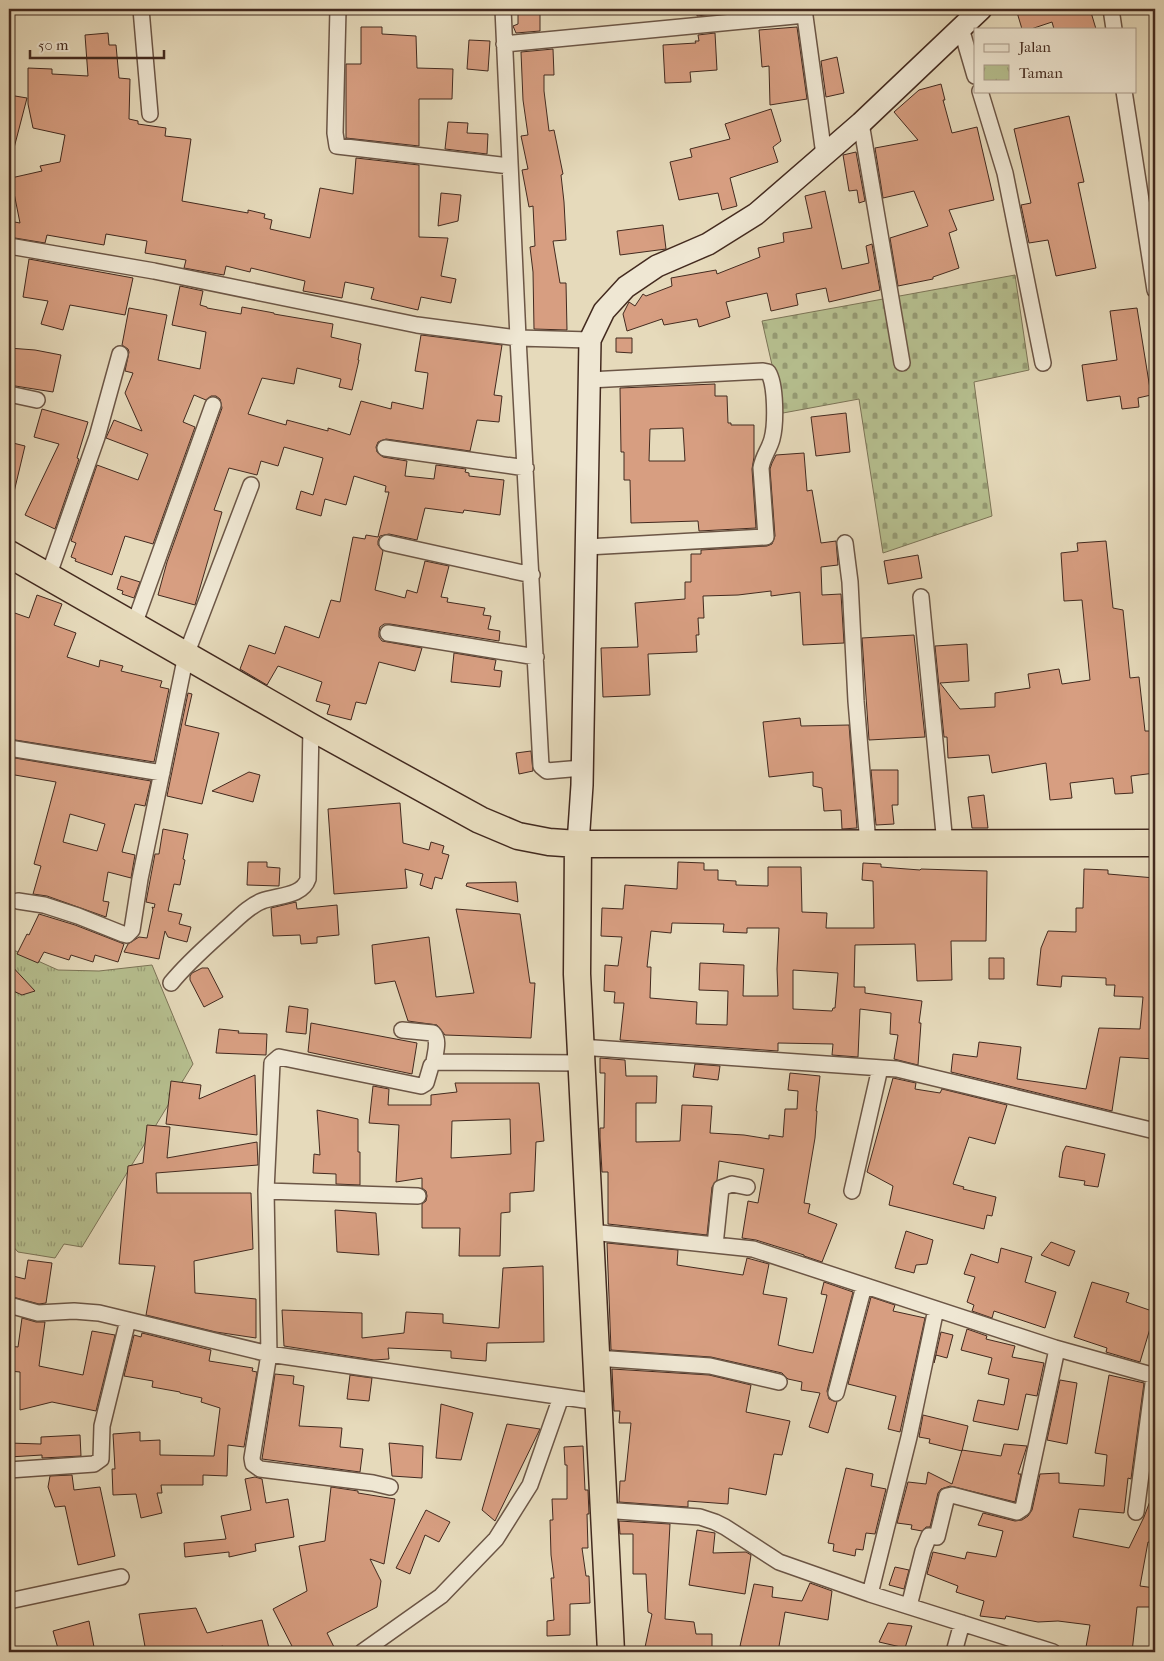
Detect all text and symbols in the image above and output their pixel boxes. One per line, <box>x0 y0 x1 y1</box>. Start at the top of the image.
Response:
scale bar <box>30 28 164 60</box>
legend <box>974 28 1136 92</box>
text: 50 m <box>38 36 69 54</box>
text: Jalan <box>1018 38 1051 56</box>
text: Taman <box>1019 64 1063 82</box>

